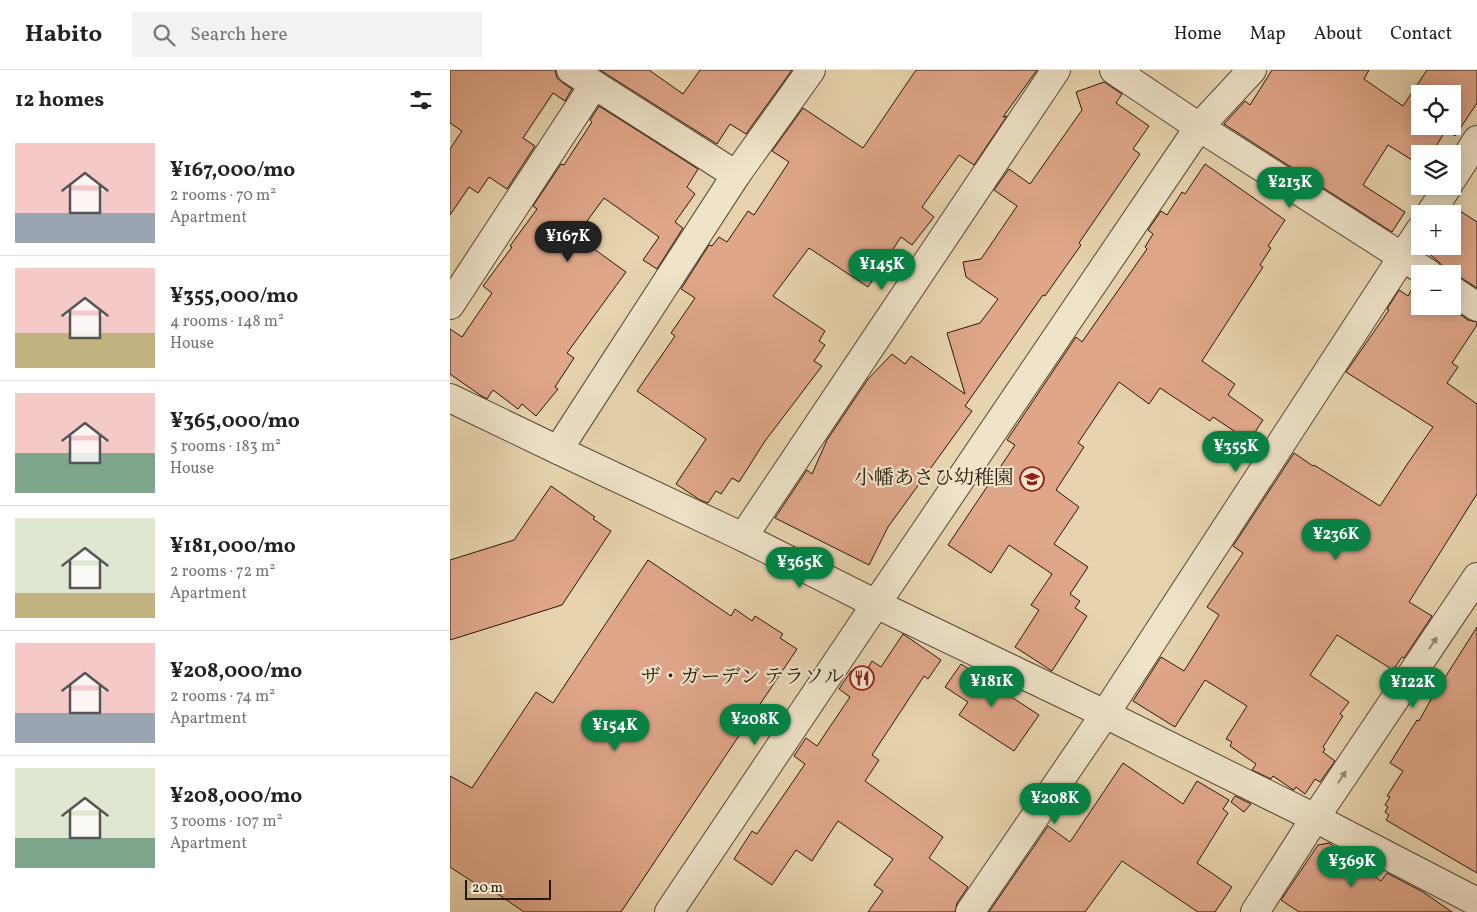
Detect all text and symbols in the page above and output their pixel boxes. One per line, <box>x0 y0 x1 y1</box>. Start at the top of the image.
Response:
search box <box>132 12 482 57</box>
text: Habito <box>25 18 102 52</box>
icon: search <box>150 21 178 49</box>
text: Search here <box>190 22 288 48</box>
text: Home <box>1174 22 1222 47</box>
text: Map <box>1250 22 1286 47</box>
text: About <box>1314 22 1362 47</box>
text: Contact <box>1390 22 1452 47</box>
map controls <box>1411 85 1461 315</box>
button: locate <box>1411 85 1461 135</box>
text: 12 homes <box>15 86 104 115</box>
icon: filters <box>407 86 435 114</box>
button: layers <box>1411 145 1461 195</box>
text: ¥167,000/mo <box>170 156 295 185</box>
icon: home <box>55 163 115 223</box>
pin: ¥213K <box>1255 166 1325 209</box>
text: ¥213K <box>1268 172 1312 194</box>
text: 2 rooms · 70 m² <box>170 185 276 207</box>
button: + <box>1411 205 1461 255</box>
text: Apartment <box>170 207 247 229</box>
pin: ¥167K <box>533 220 603 263</box>
text: ¥167K <box>546 226 590 248</box>
pin: ¥145K <box>847 248 917 291</box>
text: ¥145K <box>859 254 905 276</box>
button: − <box>1411 265 1461 315</box>
text: ¥355,000/mo <box>170 282 298 311</box>
icon: home <box>55 288 115 348</box>
text: 4 rooms · 148 m² <box>170 311 284 333</box>
text: House <box>170 333 214 355</box>
text: ¥365,000/mo <box>170 407 300 436</box>
icon: home <box>55 413 115 473</box>
pin: ¥355K <box>1201 430 1271 473</box>
text: 5 rooms · 183 m² <box>170 436 281 458</box>
text: ¥355K <box>1213 436 1259 458</box>
text: House <box>170 458 214 480</box>
place label: 小幡あさひ幼稚園 <box>854 465 1014 493</box>
school or university icon: 小幡あさひ幼稚園 <box>1019 466 1045 492</box>
pin: ¥236K <box>1301 518 1371 561</box>
text: ¥236K <box>1313 524 1359 546</box>
text: ¥181,000/mo <box>170 532 296 561</box>
icon: home <box>55 538 115 598</box>
pin: ¥365K <box>765 546 835 589</box>
text: ¥365K <box>777 552 823 574</box>
text: 2 rooms · 72 m² <box>170 561 275 583</box>
text: Apartment <box>170 583 247 605</box>
one-way arrow <box>1428 636 1438 649</box>
text: ¥208,000/mo <box>170 657 302 686</box>
icon: home <box>55 663 115 723</box>
place label: ザ・ガーデン テラソル <box>640 664 844 692</box>
restaurant icon: ザ・ガーデン テラソル <box>849 665 875 691</box>
pin: ¥181K <box>957 666 1027 708</box>
pin: ¥122K <box>1378 666 1448 709</box>
text: ¥181K <box>970 671 1014 693</box>
text: ¥122K <box>1391 672 1435 694</box>
text: 2 rooms · 74 m² <box>170 686 275 708</box>
pin: ¥208K <box>720 704 790 746</box>
text: Apartment <box>170 708 247 730</box>
text: ¥208K <box>731 709 779 731</box>
pin: ¥154K <box>580 710 650 752</box>
text: ¥154K <box>592 715 638 737</box>
one-way arrow <box>1337 771 1347 784</box>
text: ¥208,000/mo <box>170 782 302 811</box>
pin: ¥208K <box>1020 782 1090 825</box>
icon: home <box>55 788 115 848</box>
text: ¥208K <box>1031 788 1079 810</box>
text: 3 rooms · 107 m² <box>170 811 283 833</box>
text: Apartment <box>170 833 247 855</box>
pin: ¥369K <box>1317 846 1387 888</box>
text: ¥369K <box>1328 851 1376 873</box>
scale bar <box>465 877 551 900</box>
text: 20 m <box>472 879 503 898</box>

